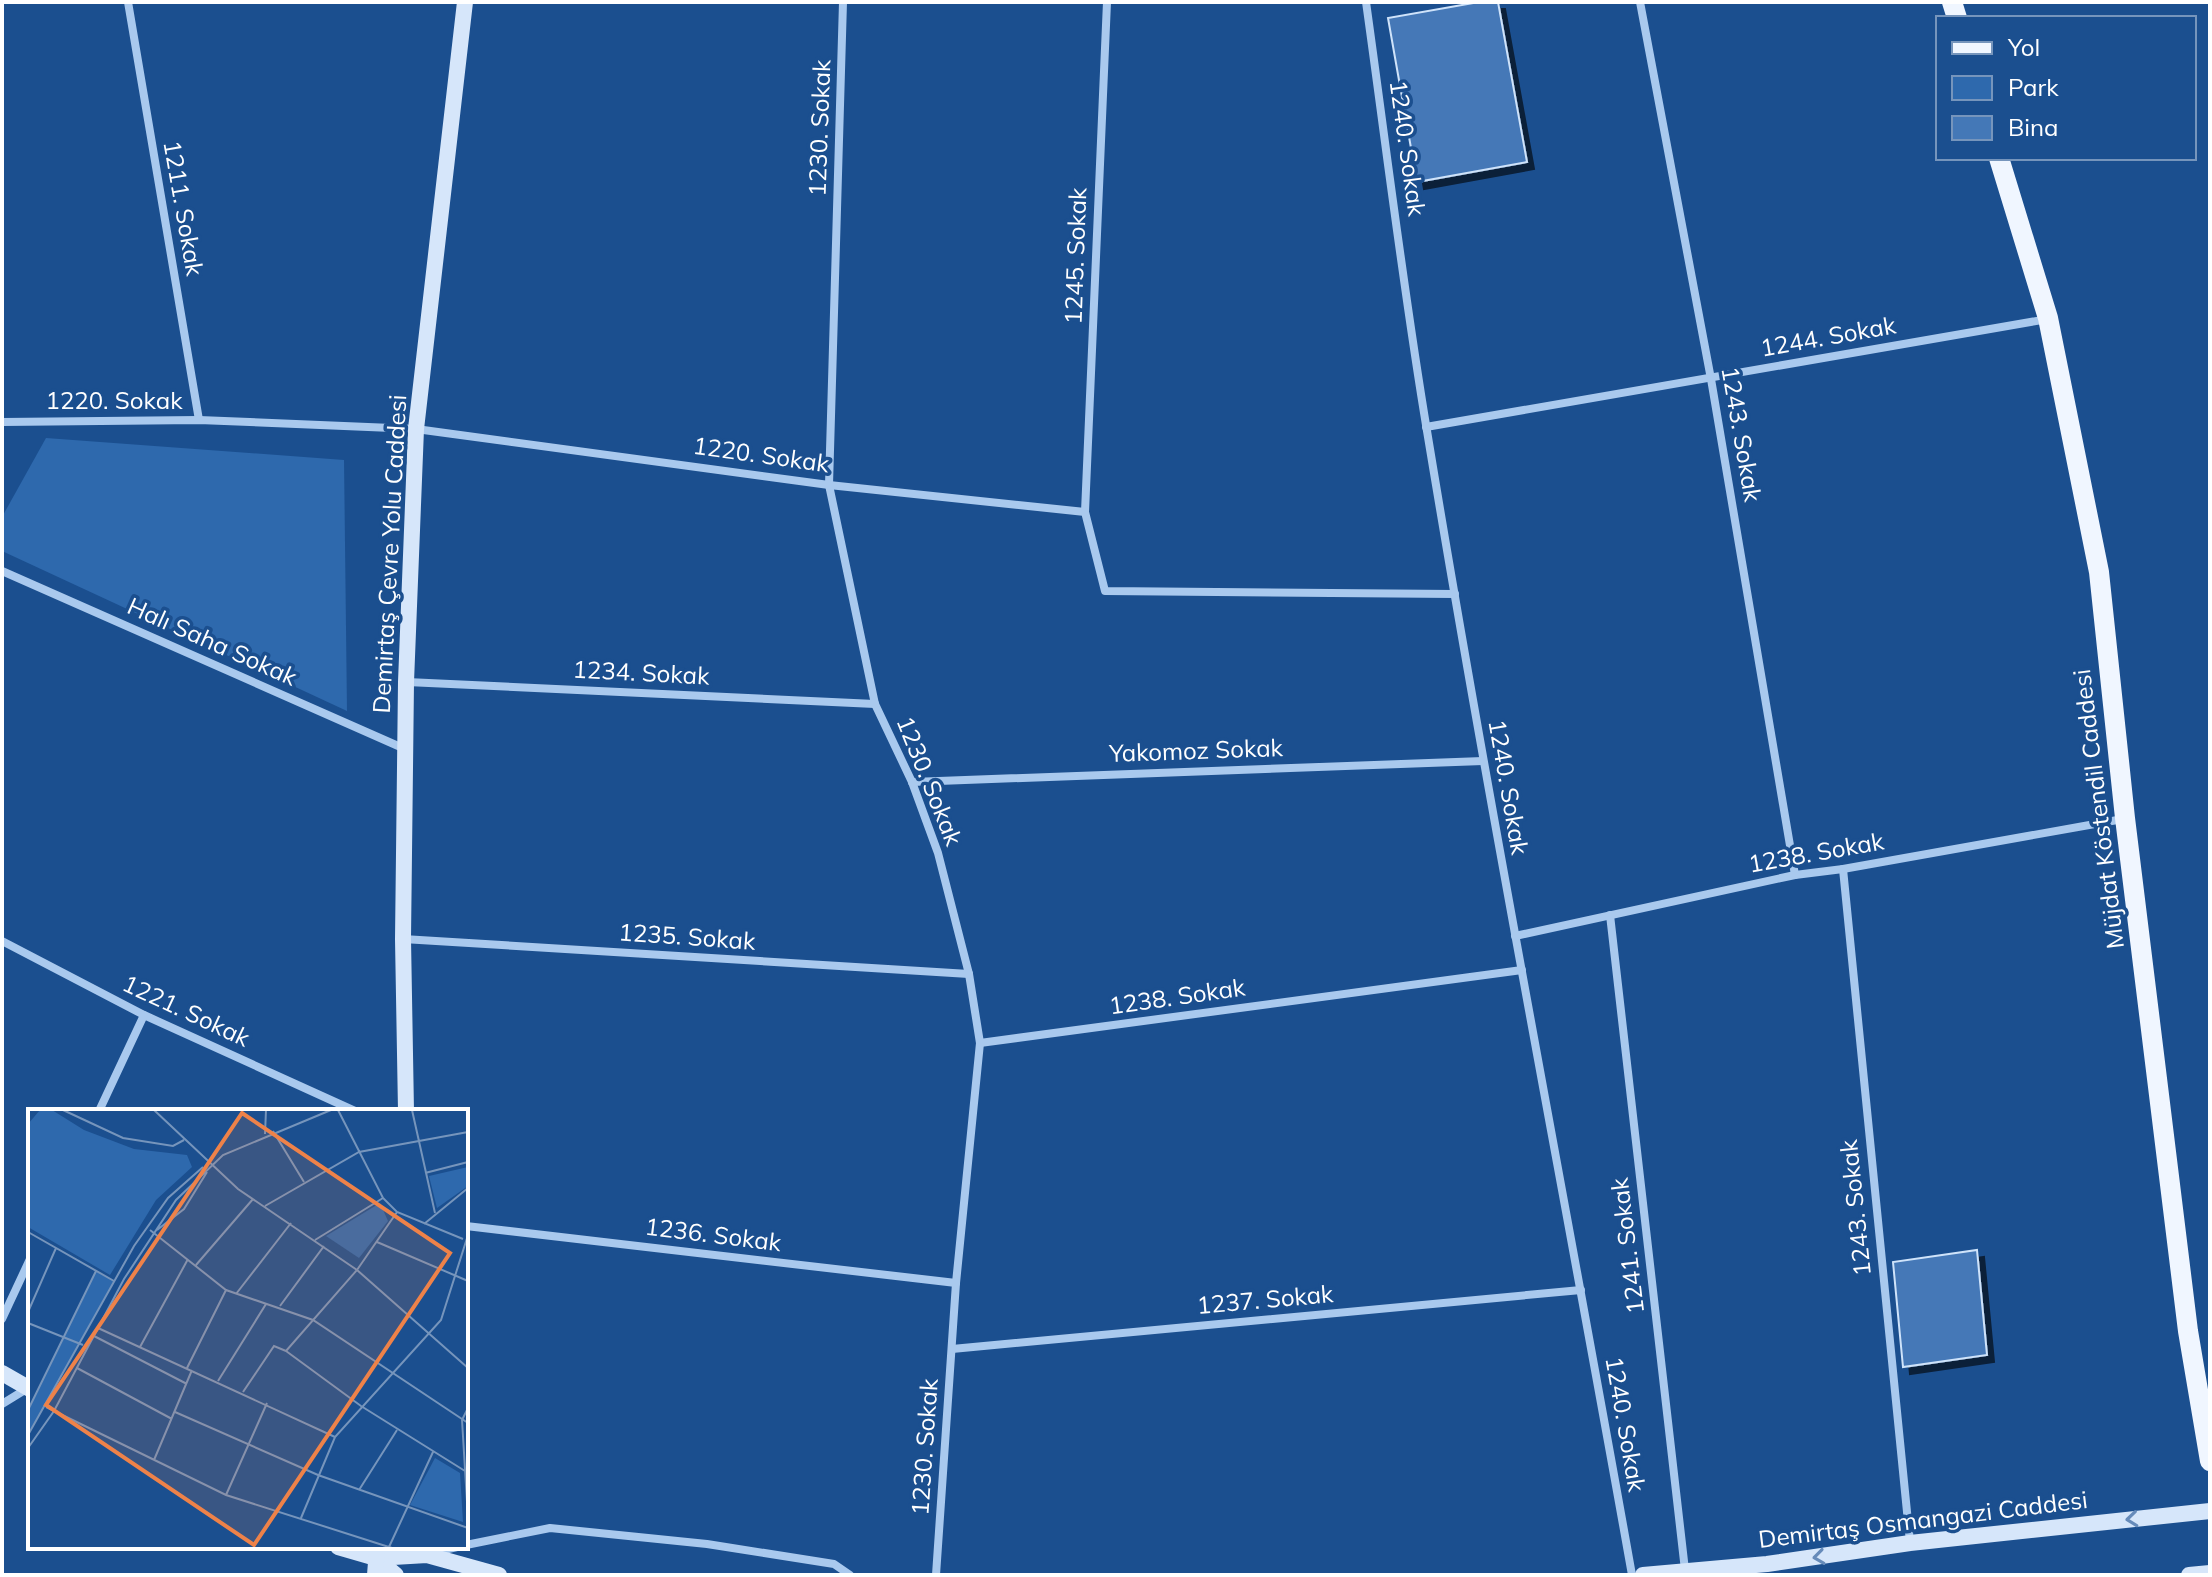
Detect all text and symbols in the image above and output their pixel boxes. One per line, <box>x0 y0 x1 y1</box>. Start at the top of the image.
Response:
legend <box>1936 16 2196 160</box>
text: Yol <box>2007 32 2040 62</box>
street label: 1230. Sokak <box>802 58 836 197</box>
text: Park <box>2008 72 2059 102</box>
street label: 1240. Sokak <box>1384 78 1432 218</box>
text: Bina <box>2008 112 2059 142</box>
street label: 1211. Sokak <box>157 138 211 279</box>
street label: 1245. Sokak <box>1058 186 1092 325</box>
street label: 1244. Sokak <box>1758 309 1899 363</box>
street label: 1243. Sokak <box>1715 364 1769 505</box>
street label: 1220. Sokak <box>46 385 183 415</box>
street label: Demirtaş Çevre Yolu Caddesi <box>366 394 412 714</box>
street label: 1220. Sokak <box>691 430 832 478</box>
street label: Halı Saha Sokak <box>123 590 302 692</box>
street label: 1234. Sokak <box>572 653 711 691</box>
street label: Müjdat Köstendil Caddesi <box>2066 668 2130 951</box>
street label: 1230. Sokak <box>890 711 970 850</box>
street label: 1240. Sokak <box>1482 717 1536 858</box>
street label: Yakomoz Sokak <box>1108 732 1284 768</box>
street label: 1238. Sokak <box>1746 825 1887 879</box>
street label: 1235. Sokak <box>618 916 757 956</box>
street label: 1221. Sokak <box>118 968 255 1053</box>
street label: 1238. Sokak <box>1107 972 1247 1020</box>
inset map <box>28 1109 468 1549</box>
street label: 1243. Sokak <box>1833 1138 1877 1278</box>
street label: 1241. Sokak <box>1604 1176 1650 1316</box>
street label: 1236. Sokak <box>643 1211 784 1257</box>
street label: 1237. Sokak <box>1195 1278 1335 1320</box>
street label: 1240. Sokak <box>1599 1354 1653 1495</box>
street label: 1230. Sokak <box>904 1377 944 1516</box>
street label: Demirtaş Osmangazi Caddesi <box>1757 1484 2089 1554</box>
one-way arrow <box>2126 1511 2139 1528</box>
one-way arrow <box>1812 1548 1826 1565</box>

